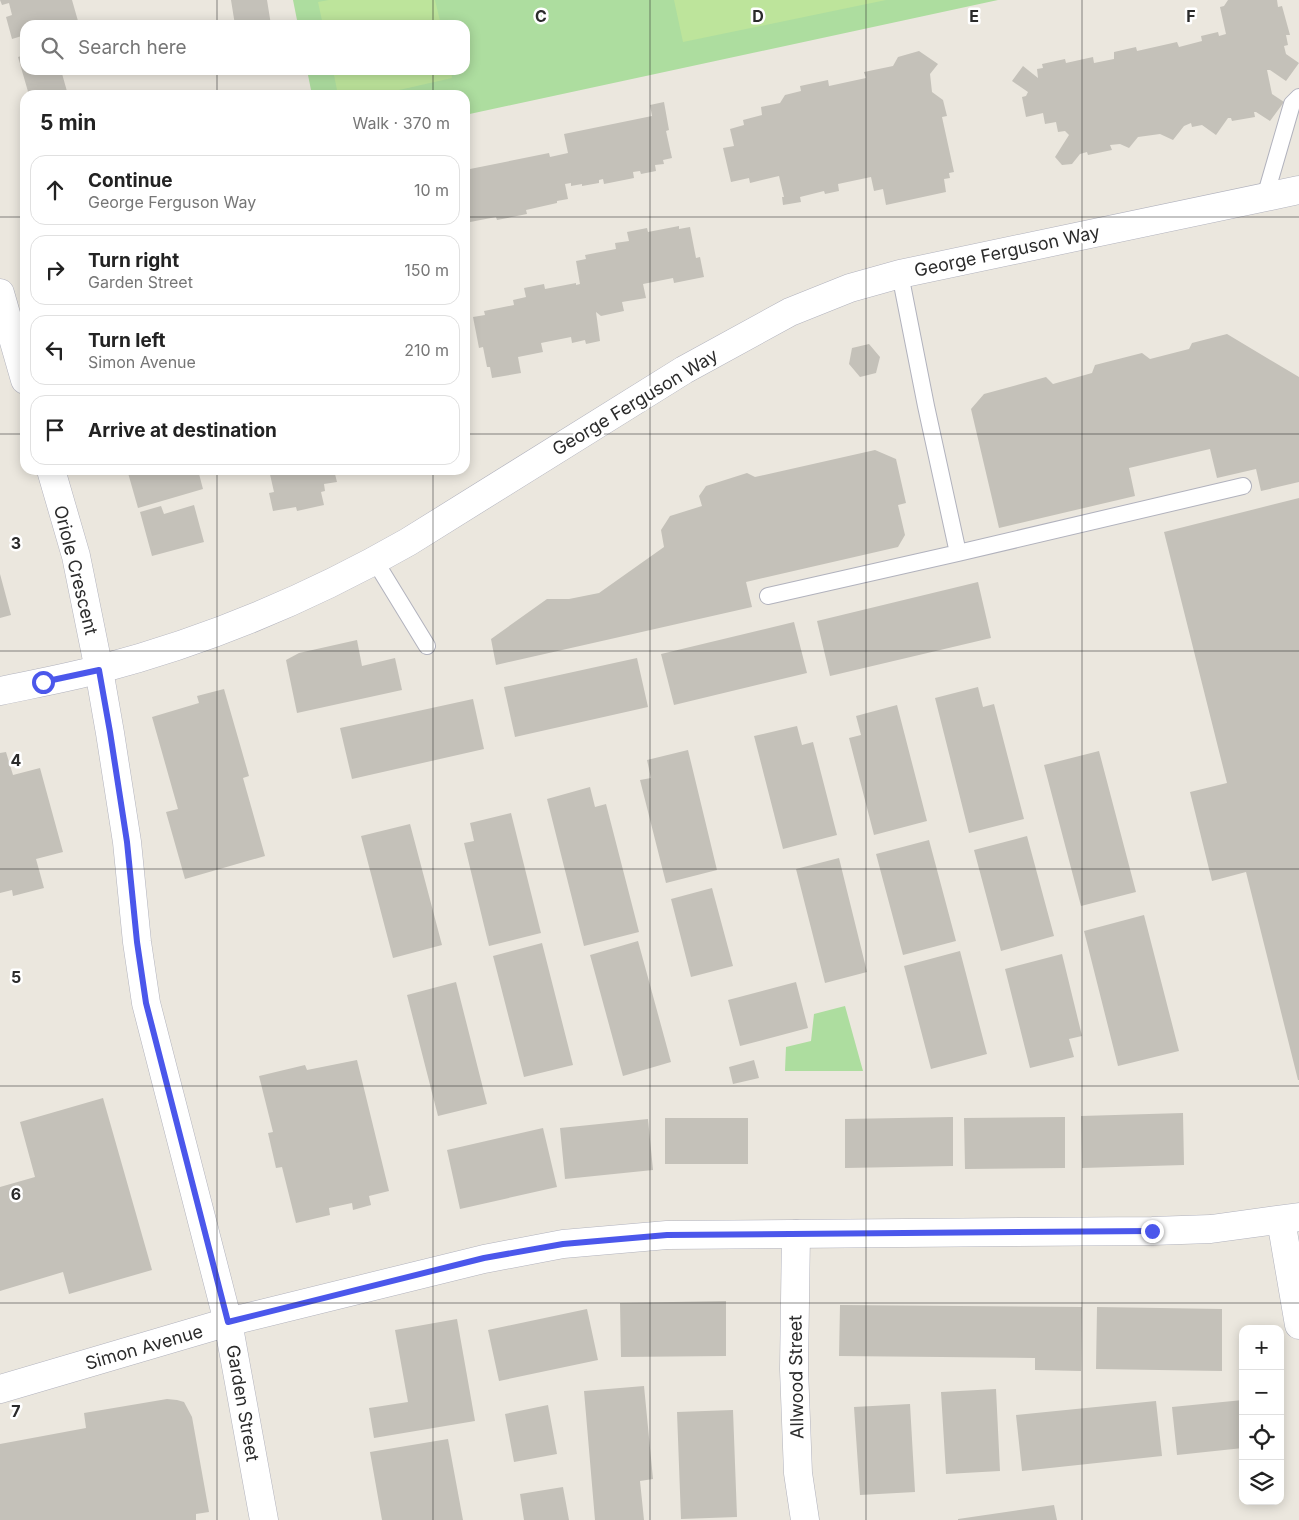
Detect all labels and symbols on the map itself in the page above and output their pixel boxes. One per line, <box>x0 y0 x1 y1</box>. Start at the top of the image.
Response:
text: C <box>535 6 547 26</box>
text: D <box>752 6 764 26</box>
text: E <box>969 6 979 26</box>
text: F <box>1186 6 1196 26</box>
street label: George Ferguson Way <box>912 221 1102 281</box>
street label: George Ferguson Way <box>549 344 721 460</box>
street label: Oriole Crescent <box>50 503 102 637</box>
text: 3 <box>11 533 21 553</box>
route start <box>32 671 55 694</box>
text: 4 <box>11 750 22 770</box>
text: 5 <box>11 967 21 987</box>
text: 6 <box>11 1184 21 1204</box>
route end <box>1141 1220 1164 1243</box>
street label: Allwood Street <box>784 1315 808 1439</box>
street label: Simon Avenue <box>83 1320 205 1374</box>
street label: Garden Street <box>222 1343 264 1463</box>
text: 7 <box>11 1401 21 1421</box>

